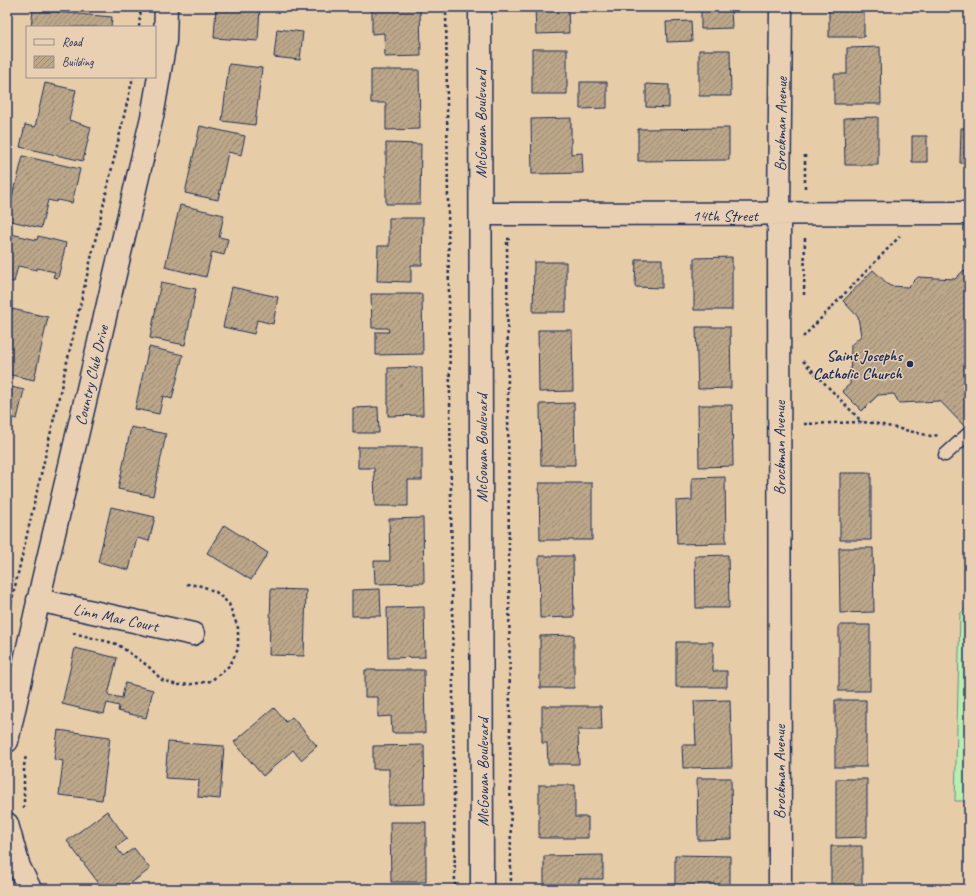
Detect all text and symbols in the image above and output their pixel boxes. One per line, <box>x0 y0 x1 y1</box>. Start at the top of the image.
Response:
legend <box>26 26 156 78</box>
text: Road <box>62 34 84 50</box>
text: Building <box>62 54 94 70</box>
street label: McGowan Boulevard <box>471 67 491 178</box>
street label: Brockman Avenue <box>770 75 792 171</box>
street label: 14th Street <box>692 206 759 226</box>
street label: Country Club Drive <box>71 321 114 427</box>
place label: Saint Josephs Catholic Church <box>813 346 903 384</box>
marker: Saint Josephs Catholic Church <box>905 359 915 369</box>
street label: McGowan Boulevard <box>472 391 492 502</box>
street label: Brockman Avenue <box>770 399 790 495</box>
street label: Linn Mar Court <box>72 599 162 637</box>
street label: McGowan Boulevard <box>473 715 493 826</box>
street label: Brockman Avenue <box>770 723 790 819</box>

